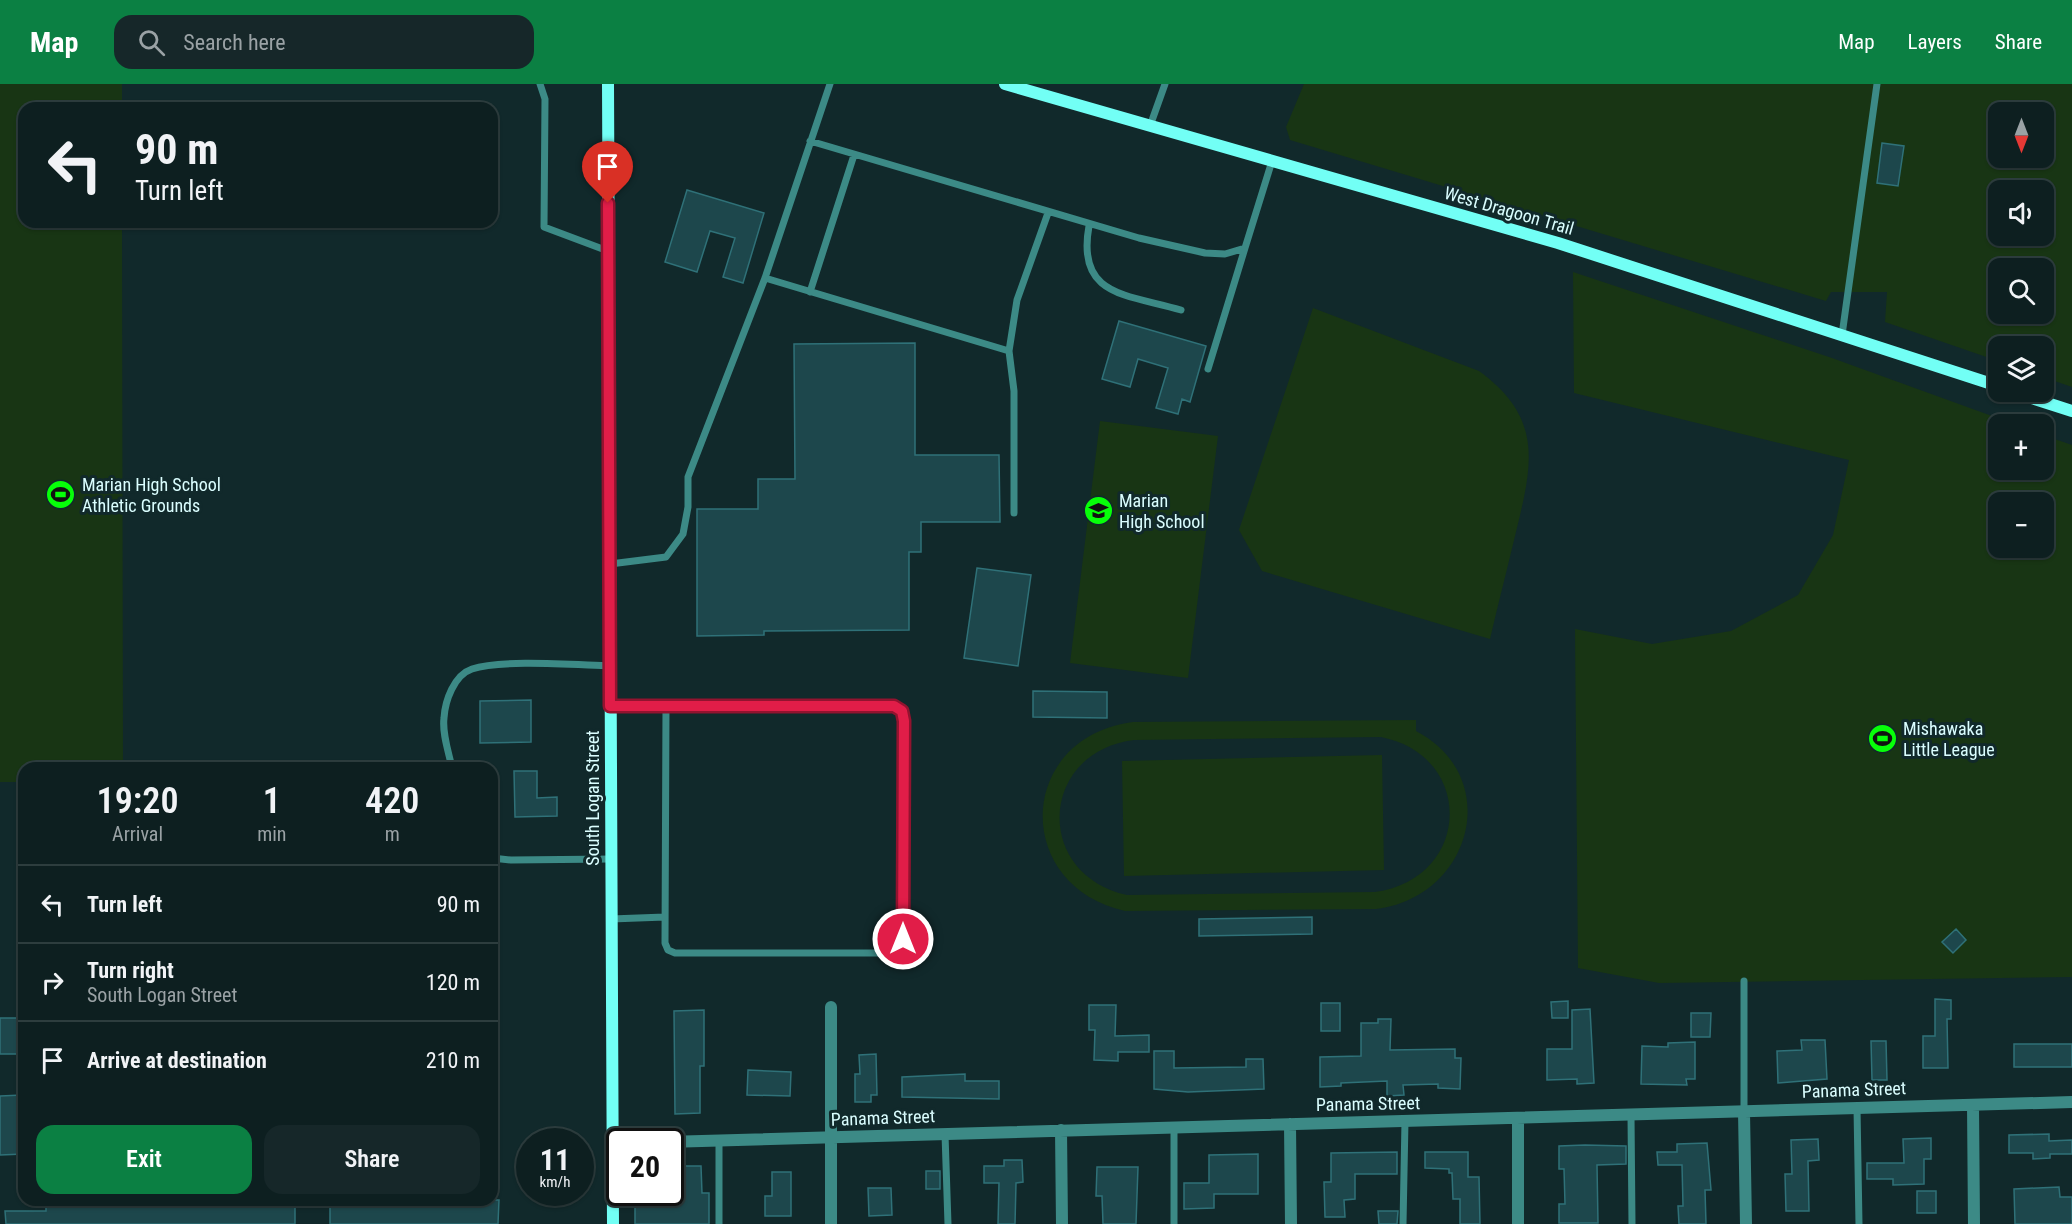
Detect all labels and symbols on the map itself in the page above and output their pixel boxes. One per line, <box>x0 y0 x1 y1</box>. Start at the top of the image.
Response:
north arrow <box>1988 102 2054 168</box>
pin <box>582 141 633 203</box>
street label: West Dragoon Trail <box>1442 182 1576 239</box>
place label: Marian High School Athletic Grounds <box>82 474 221 516</box>
sports icon: Marian High School Athletic Grounds <box>45 479 77 511</box>
place label: Marian High School <box>1119 490 1205 532</box>
school or university icon: Marian High School <box>1082 495 1114 527</box>
place label: Mishawaka Little League <box>1903 718 1995 760</box>
sports icon: Mishawaka Little League <box>1866 723 1898 755</box>
street label: South Logan Street <box>582 730 603 866</box>
position arrow <box>871 907 935 971</box>
street label: Panama Street <box>1801 1077 1906 1102</box>
street label: Panama Street <box>1316 1092 1420 1115</box>
street label: Panama Street <box>830 1105 935 1130</box>
speed limit sign: 20 <box>606 1128 684 1206</box>

